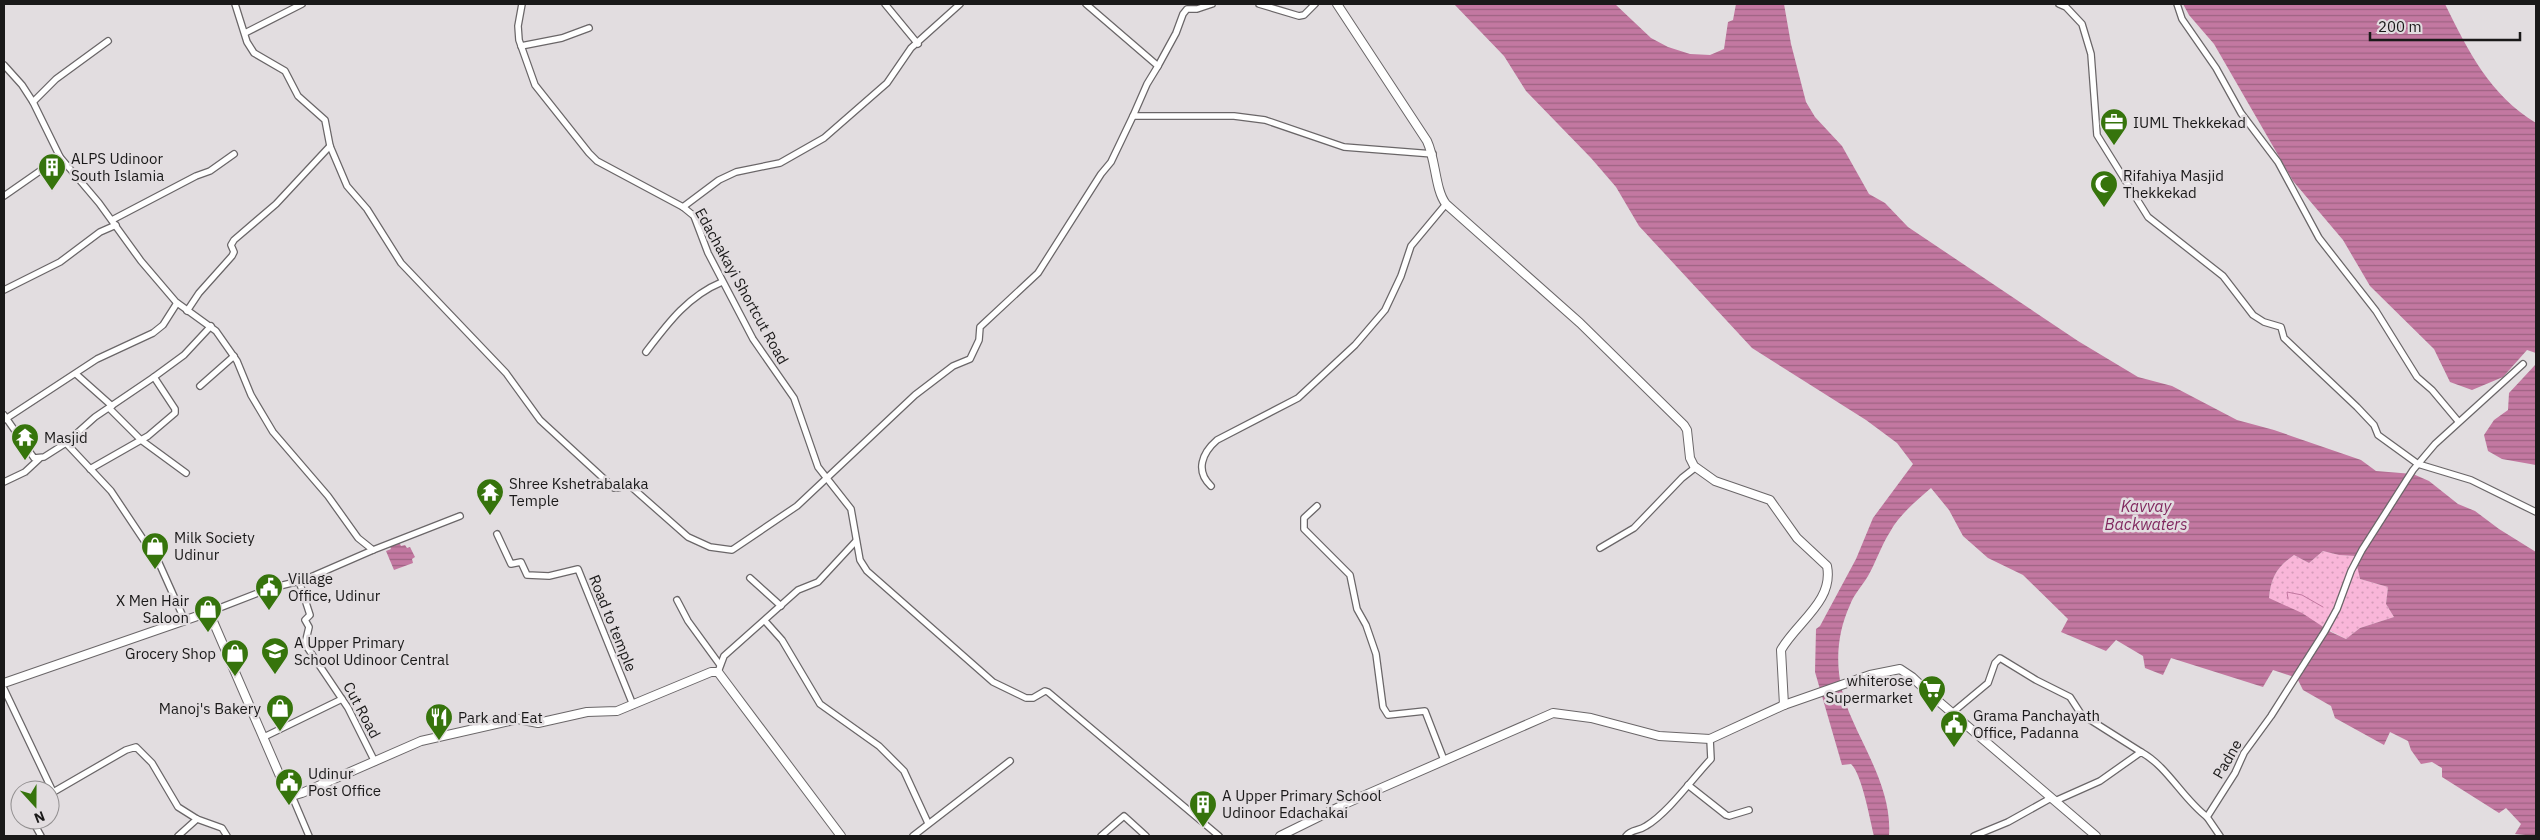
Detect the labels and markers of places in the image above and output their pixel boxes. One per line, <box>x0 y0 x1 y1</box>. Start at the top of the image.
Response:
office icon: IUML Thekkekad <box>2099 107 2129 146</box>
place label: IUML Thekkekad <box>2133 113 2246 132</box>
place label: ALPS Udinoor South Islamia <box>71 149 164 185</box>
building icon: ALPS Udinoor South Islamia <box>37 152 67 191</box>
place label: Rifahiya Masjid Thekkekad <box>2123 166 2224 202</box>
mosque icon: Rifahiya Masjid Thekkekad <box>2089 169 2119 208</box>
temple icon: Masjid <box>10 422 40 461</box>
place label: Masjid <box>44 428 88 447</box>
place label: Shree Kshetrabalaka Temple <box>509 474 649 510</box>
temple icon: Shree Kshetrabalaka Temple <box>475 477 505 516</box>
place label: Milk Society Udinur <box>174 528 255 564</box>
shop icon: Milk Society Udinur <box>140 531 170 570</box>
place label: Village Office, Udinur <box>288 569 381 605</box>
public building icon: Village Office, Udinur <box>254 572 284 611</box>
place label: X Men Hair Saloon <box>116 591 189 627</box>
shop icon: X Men Hair Saloon <box>193 594 223 633</box>
place label: A Upper Primary School Udinoor Central <box>294 633 449 669</box>
school or university icon: A Upper Primary School Udinoor Central <box>260 636 290 675</box>
shop icon: Grocery Shop <box>220 638 250 677</box>
place label: Grocery Shop <box>125 644 216 663</box>
place label: whiterose Supermarket <box>1826 671 1913 707</box>
supermarket icon: whiterose Supermarket <box>1917 674 1947 713</box>
shop icon: Manoj's Bakery <box>265 693 295 732</box>
place label: Manoj's Bakery <box>159 699 262 718</box>
restaurant icon: Park and Eat <box>424 702 454 741</box>
place label: Grama Panchayath Office, Padanna <box>1973 706 2100 742</box>
place label: Park and Eat <box>458 708 543 727</box>
public building icon: Grama Panchayath Office, Padanna <box>1939 709 1969 748</box>
place label: Udinur Post Office <box>308 764 381 800</box>
public building icon: Udinur Post Office <box>274 767 304 806</box>
place label: A Upper Primary School Udinoor Edachakai <box>1222 786 1382 822</box>
building icon: A Upper Primary School Udinoor Edachakai <box>1188 789 1218 828</box>

